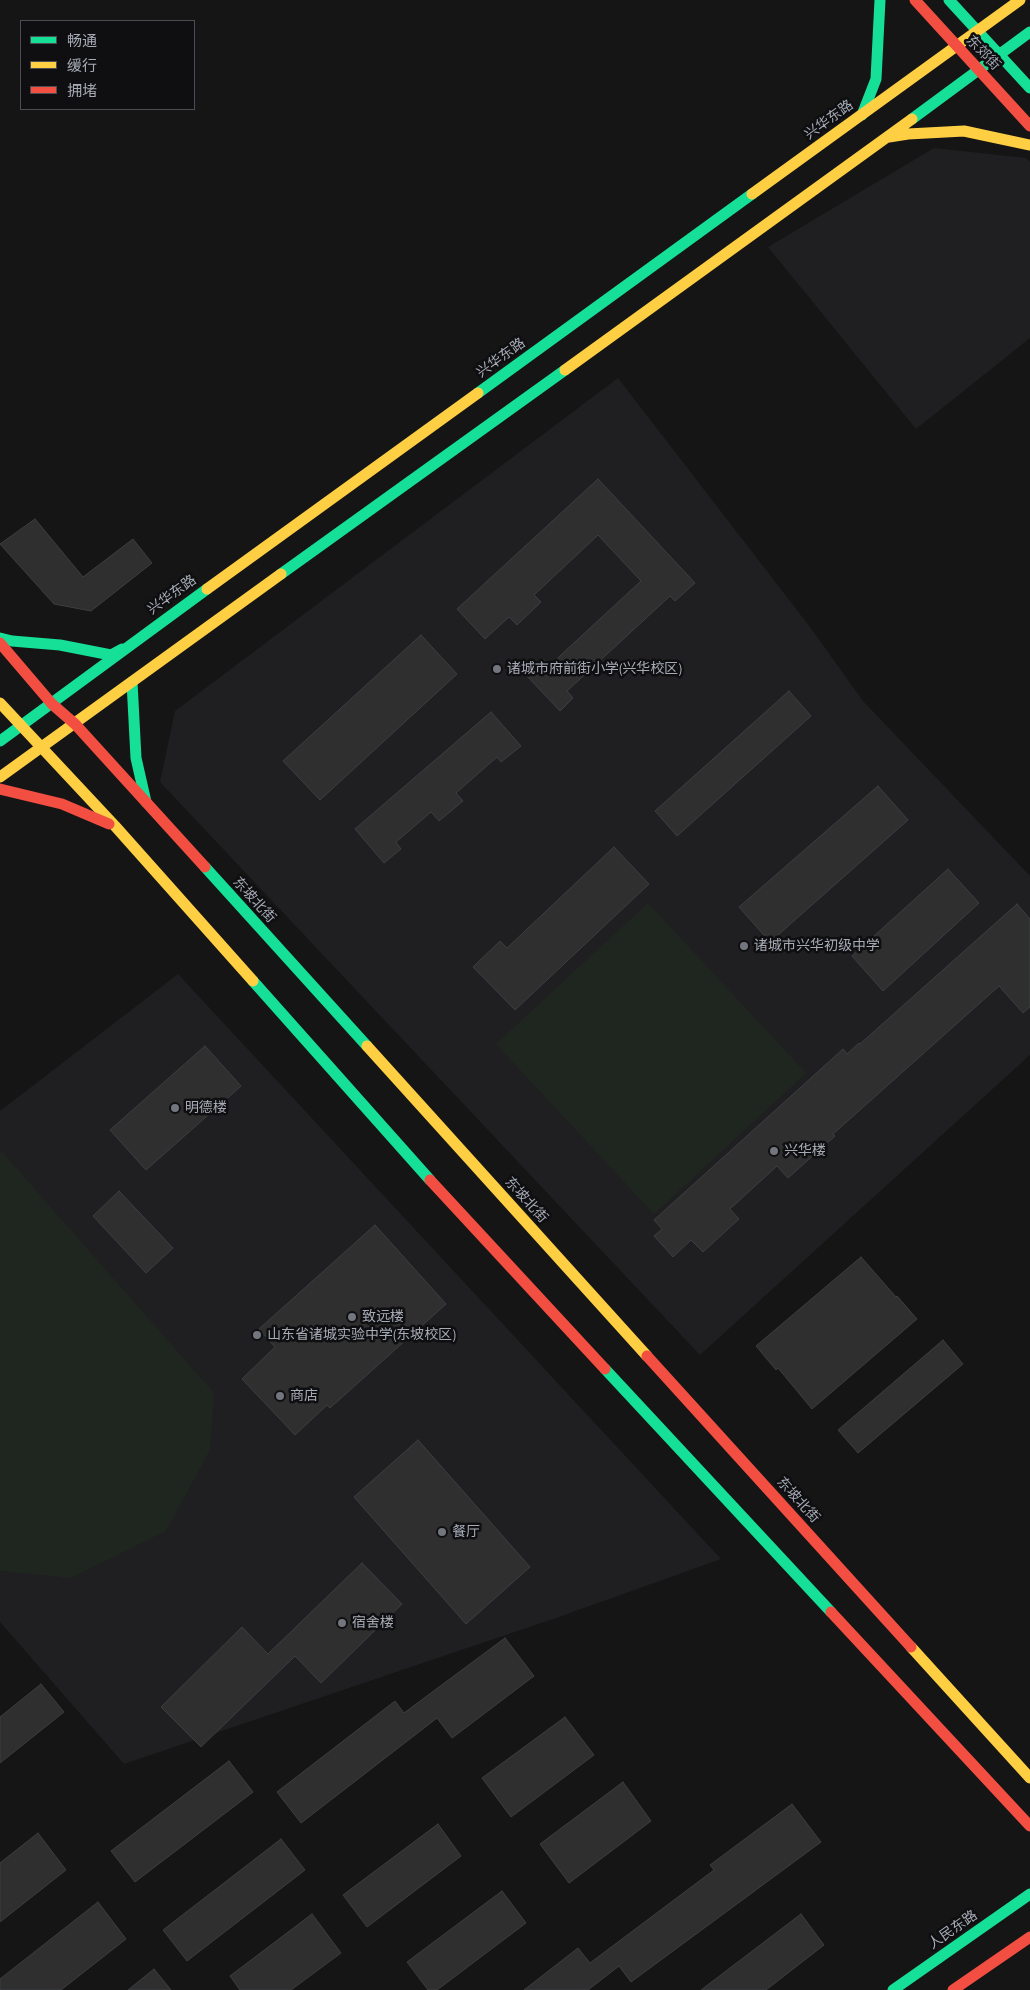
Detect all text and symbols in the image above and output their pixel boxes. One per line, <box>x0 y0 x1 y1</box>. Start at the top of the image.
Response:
legend <box>20 20 195 110</box>
text: 畅通 <box>67 31 97 50</box>
street label: 东郊街 <box>962 32 1004 74</box>
text: 缓行 <box>67 56 97 75</box>
text: 拥堵 <box>67 81 97 100</box>
street label: 兴华东路 <box>801 97 857 143</box>
street label: 兴华东路 <box>473 335 529 381</box>
street label: 兴华东路 <box>144 572 200 618</box>
place label: 诸城市府前街小学(兴华校区) <box>507 661 682 677</box>
marker: 诸城市府前街小学(兴华校区) <box>491 663 503 675</box>
street label: 东坡北街 <box>229 874 279 926</box>
place label: 诸城市兴华初级中学 <box>754 938 880 954</box>
marker: 诸城市兴华初级中学 <box>738 940 750 952</box>
place label: 明德楼 <box>185 1100 227 1116</box>
marker: 明德楼 <box>169 1102 181 1114</box>
place label: 兴华楼 <box>784 1143 826 1159</box>
marker: 兴华楼 <box>768 1145 780 1157</box>
street label: 东坡北街 <box>501 1174 551 1226</box>
place label: 致远楼 <box>362 1309 404 1325</box>
marker: 致远楼 <box>346 1311 358 1323</box>
place label: 山东省诸城实验中学(东坡校区) <box>267 1327 456 1343</box>
marker: 山东省诸城实验中学(东坡校区) <box>251 1329 263 1341</box>
place label: 商店 <box>290 1388 318 1404</box>
marker: 商店 <box>274 1390 286 1402</box>
street label: 东坡北街 <box>773 1474 823 1526</box>
place label: 餐厅 <box>452 1524 480 1540</box>
marker: 餐厅 <box>436 1526 448 1538</box>
place label: 宿舍楼 <box>352 1615 394 1631</box>
marker: 宿舍楼 <box>336 1617 348 1629</box>
street label: 人民东路 <box>925 1907 981 1953</box>

